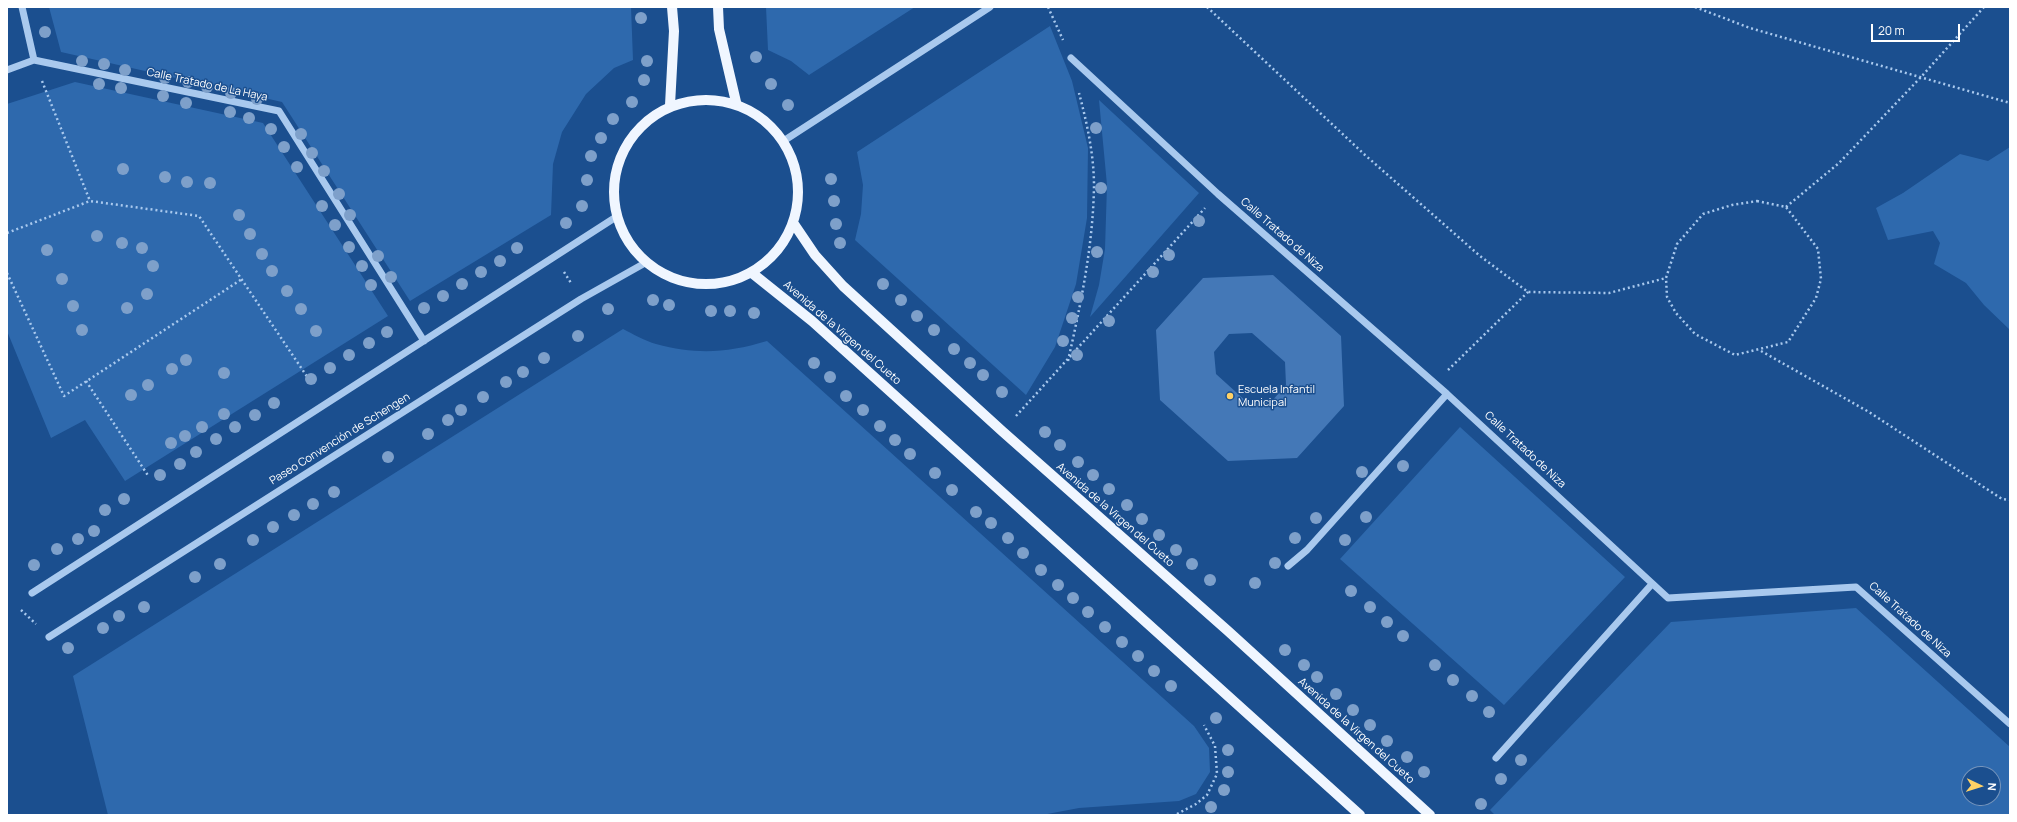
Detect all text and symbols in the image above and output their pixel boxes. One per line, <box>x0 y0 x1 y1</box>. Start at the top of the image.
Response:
scale bar <box>1873 16 1962 42</box>
text: 20 m <box>1878 22 1905 39</box>
street label: Calle Tratado de La Haya <box>145 66 269 104</box>
street label: Calle Tratado de Niza <box>1238 195 1326 275</box>
street label: Avenida de la Virgen del Cueto <box>780 278 904 388</box>
place label: Escuela Infantil Municipal <box>1238 383 1315 409</box>
street label: Paseo Convención de Schengen <box>267 390 413 488</box>
marker: Escuela Infantil Municipal <box>1225 391 1235 401</box>
street label: Calle Tratado de Niza <box>1482 409 1568 491</box>
street label: Avenida de la Virgen del Cueto <box>1053 460 1177 570</box>
street label: Calle Tratado de Niza <box>1866 580 1954 660</box>
street label: Avenida de la Virgen del Cueto <box>1295 675 1417 787</box>
north arrow <box>1961 766 2001 806</box>
text: N <box>1985 782 2000 791</box>

